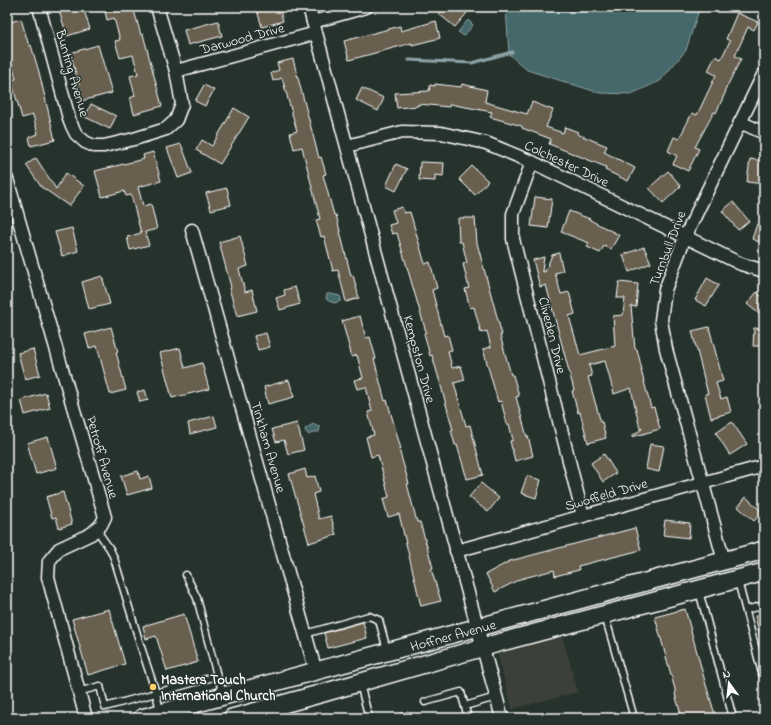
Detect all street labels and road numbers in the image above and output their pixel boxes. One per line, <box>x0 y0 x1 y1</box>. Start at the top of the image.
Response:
street label: Darwood Drive <box>197 18 288 61</box>
street label: Bunting Avenue <box>48 26 94 121</box>
street label: Colchester Drive <box>521 136 613 193</box>
street label: Turnbull Drive <box>644 207 693 289</box>
street label: Cliveden Drive <box>532 295 571 377</box>
street label: Kempston Drive <box>397 313 441 406</box>
street label: Tinkham Avenue <box>245 399 291 496</box>
street label: Petroff Avenue <box>80 414 124 502</box>
street label: Swoffield Drive <box>563 473 651 517</box>
street label: Hoffner Avenue <box>408 615 499 658</box>

